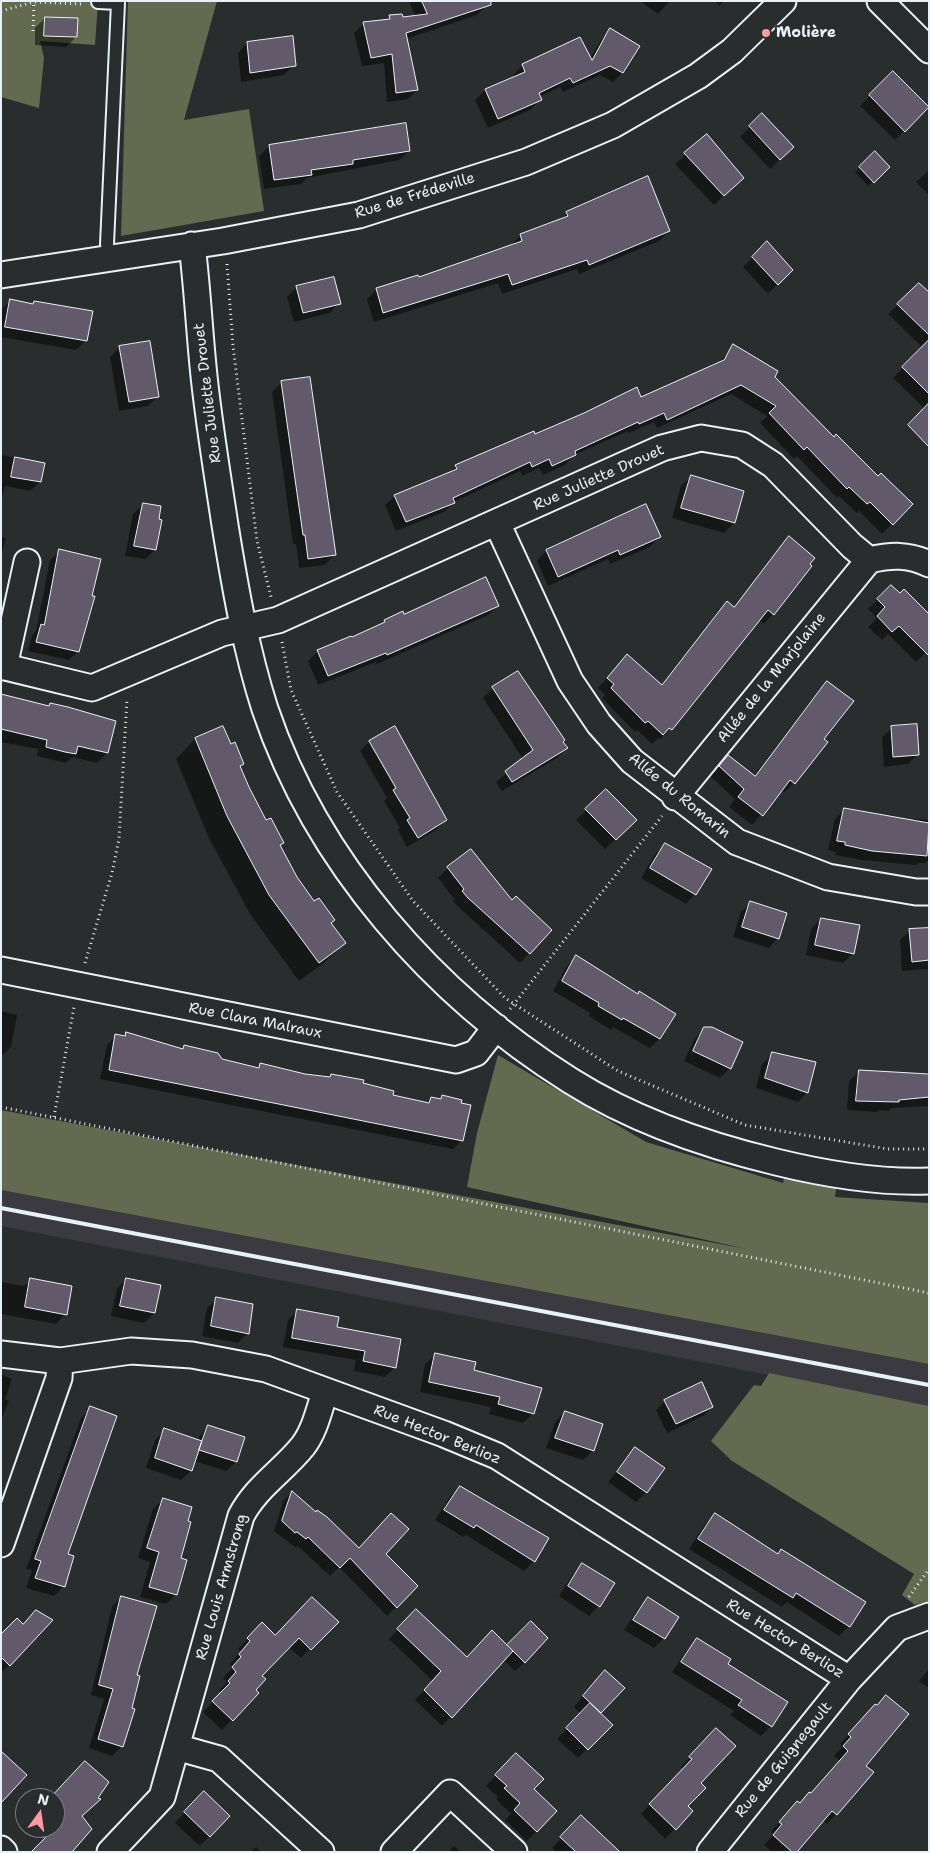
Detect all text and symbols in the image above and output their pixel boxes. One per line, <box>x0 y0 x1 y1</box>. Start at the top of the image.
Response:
place label: Molière <box>776 24 836 42</box>
marker: Molière <box>760 27 772 39</box>
street label: Rue de Frédeville <box>353 169 477 223</box>
street label: Rue Juliette Drouet <box>190 322 226 464</box>
street label: Rue Juliette Drouet <box>531 441 667 515</box>
street label: Allée de la Marjolaine <box>714 609 830 747</box>
street label: Allée du Romarin <box>625 750 733 842</box>
street label: Rue Clara Malraux <box>187 999 323 1043</box>
street label: Rue Hector Berlioz <box>371 1401 503 1469</box>
street label: Rue Louis Armstrong <box>192 1512 252 1662</box>
street label: Rue Hector Berlioz <box>723 1595 847 1683</box>
street label: Rue de Guignegault <box>732 1698 836 1822</box>
north arrow <box>15 1788 65 1838</box>
text: N <box>36 1789 51 1809</box>

